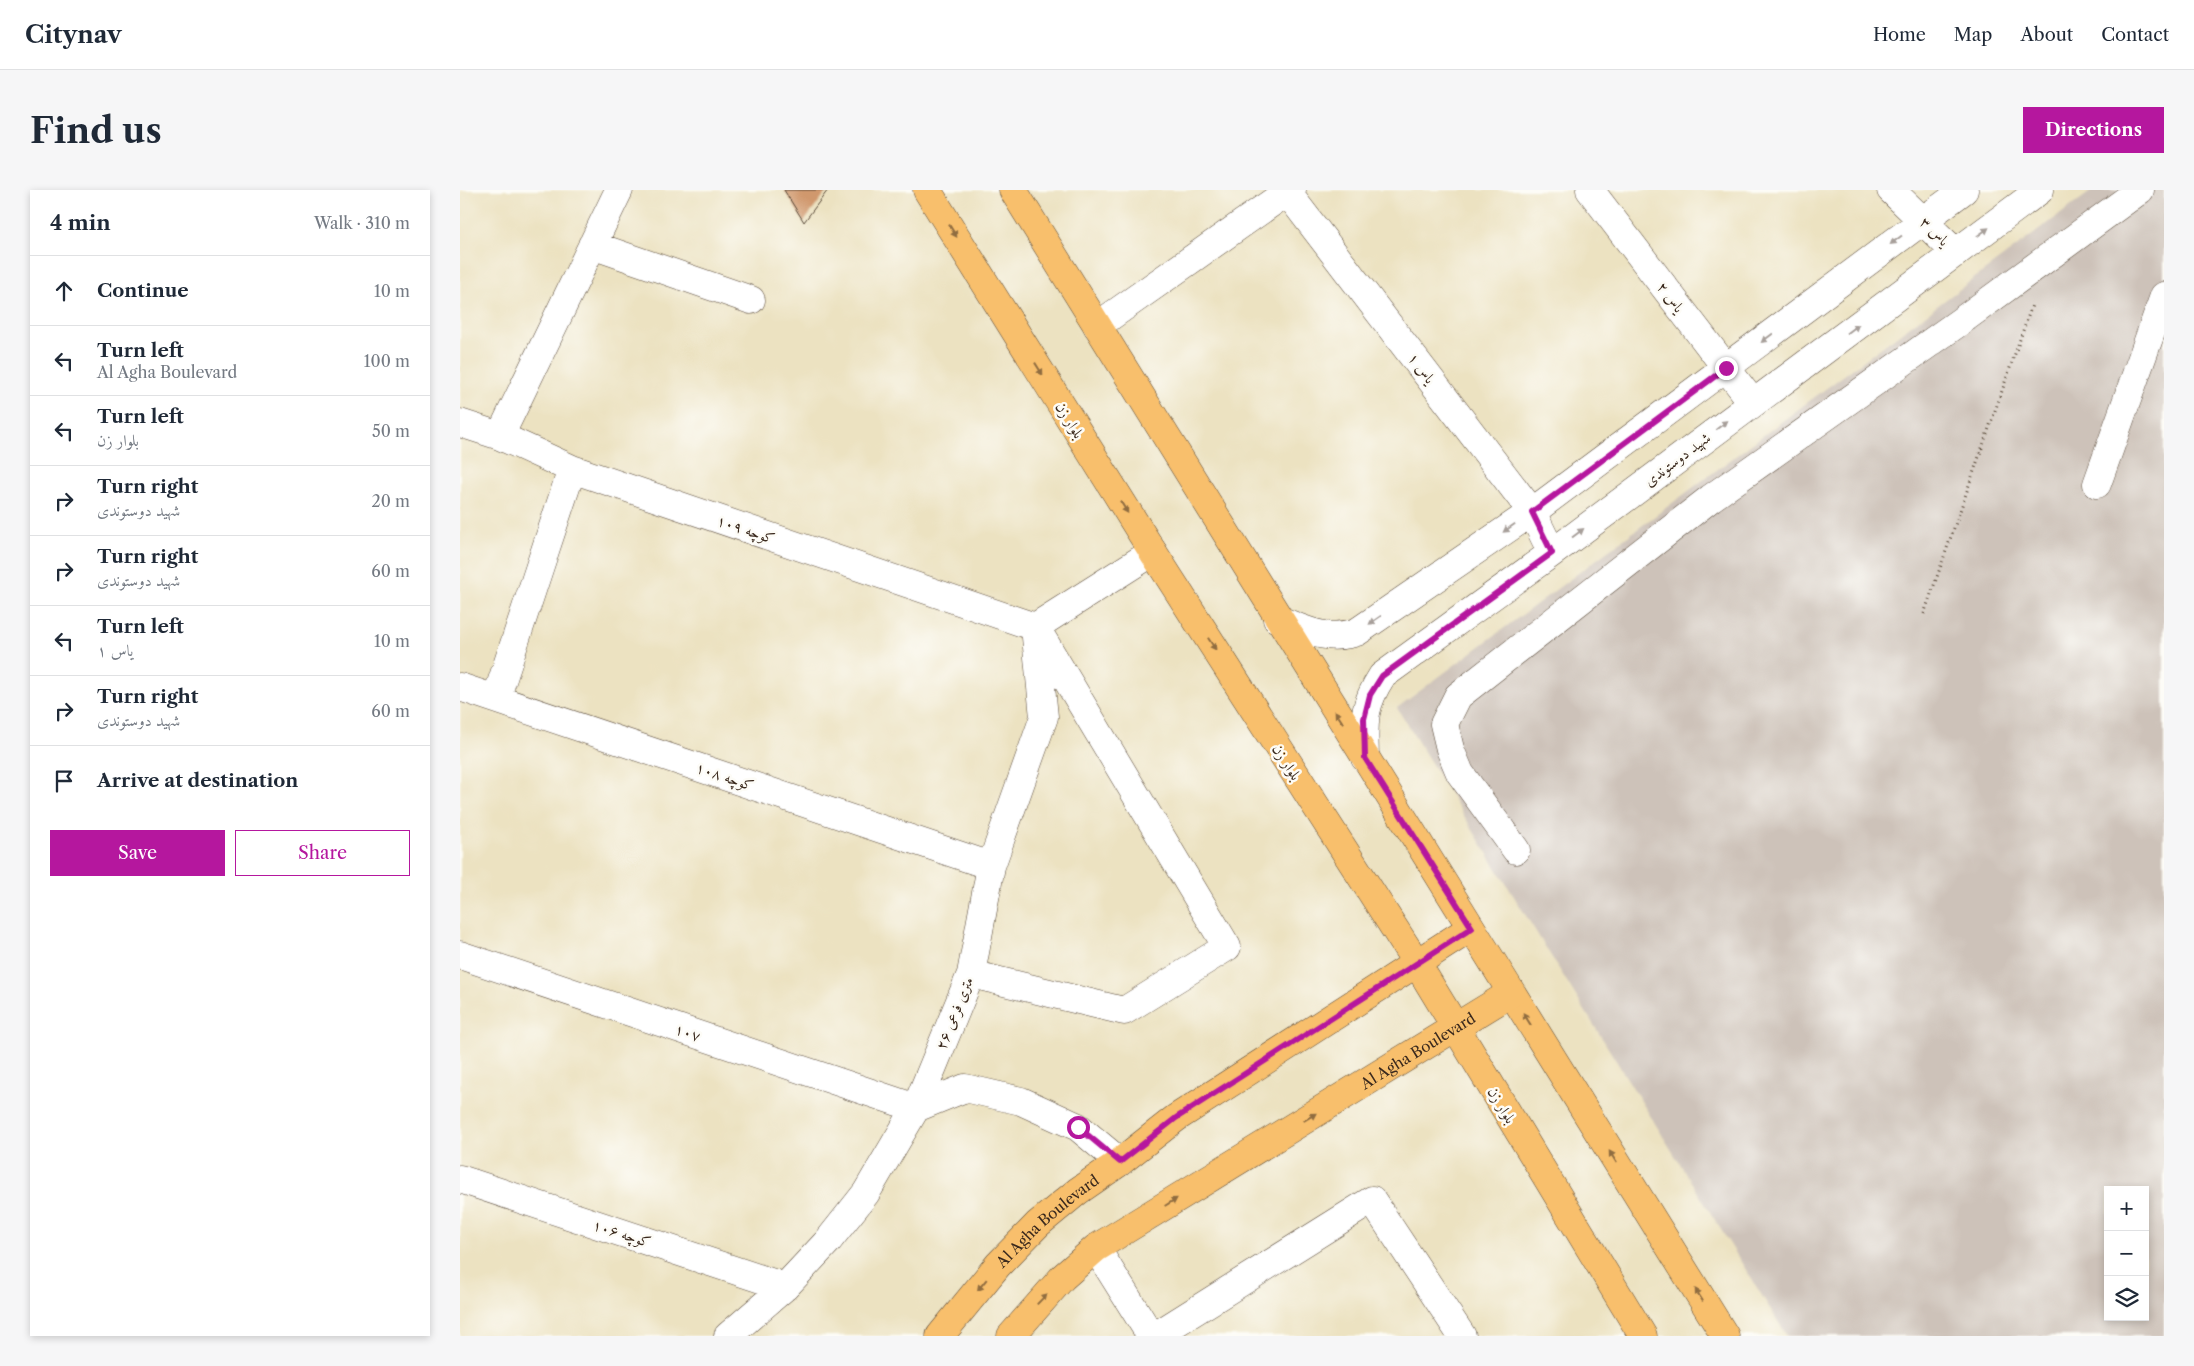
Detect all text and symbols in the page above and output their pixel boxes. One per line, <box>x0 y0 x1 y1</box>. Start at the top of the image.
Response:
text: Citynav <box>25 20 122 49</box>
text: Home <box>1873 24 1926 46</box>
text: Map <box>1954 24 1992 46</box>
text: About <box>2020 24 2073 46</box>
text: Contact <box>2101 24 2169 46</box>
button: Directions <box>2023 107 2164 153</box>
text: Find us <box>30 109 162 152</box>
text: 4 min <box>50 210 111 235</box>
street label: یاس ۳ <box>1916 212 1955 251</box>
text: Walk · 310 m <box>314 213 410 233</box>
one-way arrow <box>948 225 957 238</box>
one-way arrow <box>1977 227 1990 237</box>
one-way arrow <box>1890 234 1903 245</box>
icon: ahead <box>50 277 78 305</box>
street label: یاس ۲ <box>1653 278 1689 317</box>
text: Continue <box>97 279 189 302</box>
text: 10 m <box>374 281 410 301</box>
one-way arrow <box>1846 323 1859 334</box>
one-way arrow <box>1761 332 1774 343</box>
text: Turn left <box>97 339 184 362</box>
icon: left <box>50 347 78 375</box>
street label: یاس ۱ <box>1404 349 1440 388</box>
text: 100 m <box>364 351 410 371</box>
route end <box>1715 357 1738 380</box>
text: Al Agha Boulevard <box>97 362 237 382</box>
one-way arrow <box>1034 363 1043 376</box>
street label: بلوار زن <box>1052 398 1089 442</box>
text: Turn left <box>97 405 184 428</box>
icon: left <box>50 417 78 445</box>
one-way arrow <box>1715 420 1728 431</box>
text: 50 m <box>372 421 410 441</box>
street label: شهید دوستوندی <box>1640 428 1715 491</box>
text: بلوار زن <box>97 430 139 450</box>
text: Turn right <box>97 475 198 498</box>
icon: right <box>50 487 78 515</box>
text: 20 m <box>371 491 410 511</box>
text: شهید دوستوندی <box>97 500 180 520</box>
one-way arrow <box>1120 501 1129 514</box>
street label: کوچه ۱۰۹ <box>714 510 778 550</box>
one-way arrow <box>1502 523 1516 533</box>
one-way arrow <box>1571 528 1585 538</box>
text: Turn right <box>97 545 198 568</box>
icon: right <box>50 557 78 585</box>
text: 60 m <box>371 561 410 581</box>
text: شهید دوستوندی <box>97 570 180 590</box>
text: Turn left <box>97 615 184 638</box>
one-way arrow <box>1369 615 1382 625</box>
icon: left <box>50 627 78 655</box>
text: 10 m <box>374 631 410 651</box>
one-way arrow <box>1207 638 1216 651</box>
text: یاس ۱ <box>97 640 133 660</box>
text: Turn right <box>97 685 198 708</box>
icon: right <box>50 697 78 725</box>
text: 60 m <box>371 701 410 721</box>
text: شهید دوستوندی <box>97 710 180 730</box>
one-way arrow <box>1335 711 1344 724</box>
street label: بلوار زن <box>1268 740 1306 784</box>
street label: کوچه ۱۰۸ <box>693 757 757 797</box>
icon: arrive <box>50 767 78 795</box>
text: Arrive at destination <box>97 769 298 792</box>
button: Save <box>50 830 225 876</box>
button: Share <box>235 830 410 876</box>
street label: ۲۶ متری فرعی <box>931 974 978 1053</box>
street label: Al Agha Boulevard <box>1356 1008 1479 1093</box>
one-way arrow <box>1523 1012 1532 1025</box>
street label: ۱۰۷ <box>672 1019 704 1045</box>
street label: بلوار زن <box>1484 1083 1520 1127</box>
one-way arrow <box>1303 1112 1316 1121</box>
route start <box>1067 1116 1090 1139</box>
one-way arrow <box>1608 1150 1618 1163</box>
street label: Al Agha Boulevard <box>991 1170 1102 1272</box>
map controls <box>2104 1186 2149 1321</box>
button: + <box>2104 1186 2149 1231</box>
one-way arrow <box>1165 1197 1178 1206</box>
street label: کوچه ۱۰۶ <box>590 1215 654 1253</box>
button: − <box>2104 1231 2149 1276</box>
button: layers <box>2104 1276 2149 1321</box>
one-way arrow <box>976 1278 987 1291</box>
one-way arrow <box>1694 1288 1703 1301</box>
one-way arrow <box>1036 1293 1048 1305</box>

